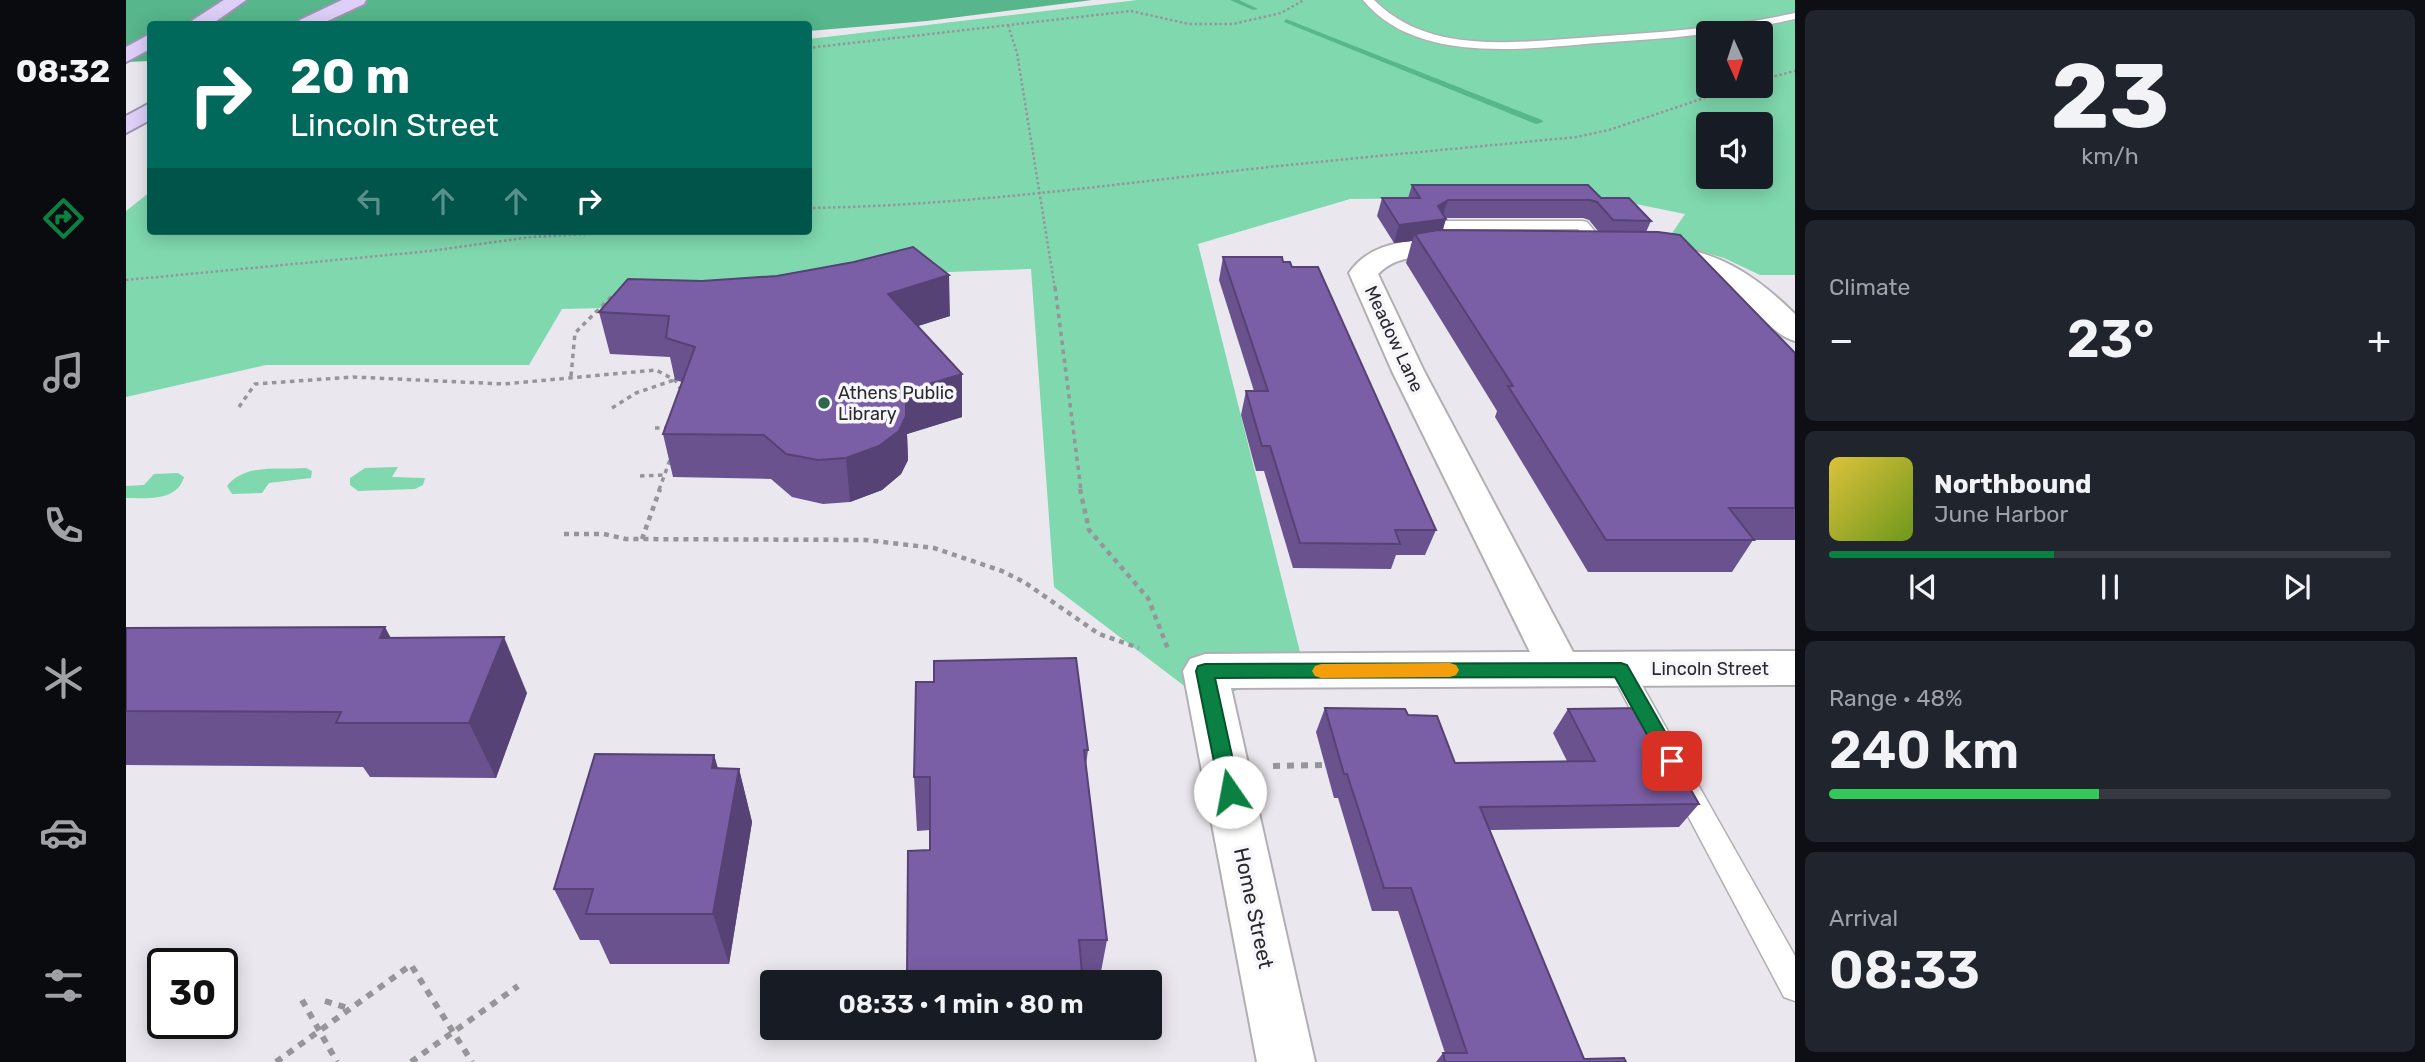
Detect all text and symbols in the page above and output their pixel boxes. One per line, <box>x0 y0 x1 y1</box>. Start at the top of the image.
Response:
north arrow <box>1696 21 1773 98</box>
map controls <box>1696 21 1773 189</box>
text: 23 <box>2050 42 2170 150</box>
text: 20 m <box>290 47 411 105</box>
icon: right <box>175 49 266 140</box>
text: 08:32 <box>16 52 110 90</box>
text: Lincoln Street <box>290 106 499 144</box>
button: sound <box>1696 112 1773 189</box>
text: km/h <box>2081 142 2139 170</box>
icon: left <box>351 182 389 220</box>
icon: ahead <box>424 182 462 220</box>
icon: ahead <box>497 182 535 220</box>
icon: right <box>570 182 608 220</box>
icon: directions <box>39 194 88 243</box>
text: Climate <box>1829 273 1910 301</box>
street label: Meadow Lane <box>1360 282 1428 396</box>
text: 23° <box>2067 308 2154 370</box>
text: − <box>1829 317 1854 363</box>
text: + <box>2367 317 2391 363</box>
icon: music <box>39 348 88 397</box>
place label: Athens Public Library <box>838 382 954 425</box>
marker: Athens Public Library <box>816 395 832 411</box>
text: Northbound <box>1934 469 2092 500</box>
text: June Harbor <box>1934 500 2068 528</box>
icon: phone <box>39 501 88 550</box>
icon: previous <box>1904 568 1942 606</box>
icon: pause <box>2091 568 2129 606</box>
icon: next <box>2278 568 2316 606</box>
icon: climate <box>39 654 88 703</box>
street label: Lincoln Street <box>1651 658 1769 680</box>
text: Range · 48% <box>1829 684 1963 712</box>
text: 240 km <box>1829 719 2019 781</box>
pin <box>1642 731 1702 791</box>
icon: arrive <box>1653 742 1691 780</box>
position arrow <box>1193 755 1267 829</box>
icon: car <box>39 808 88 857</box>
street label: Home Street <box>1229 845 1279 971</box>
text: Arrival <box>1829 904 1898 932</box>
text: 08:33 <box>1829 939 1980 1001</box>
speed limit sign: 30 <box>147 948 238 1039</box>
icon: filters <box>39 961 88 1010</box>
text: 08:33 · 1 min · 80 m <box>838 989 1084 1020</box>

